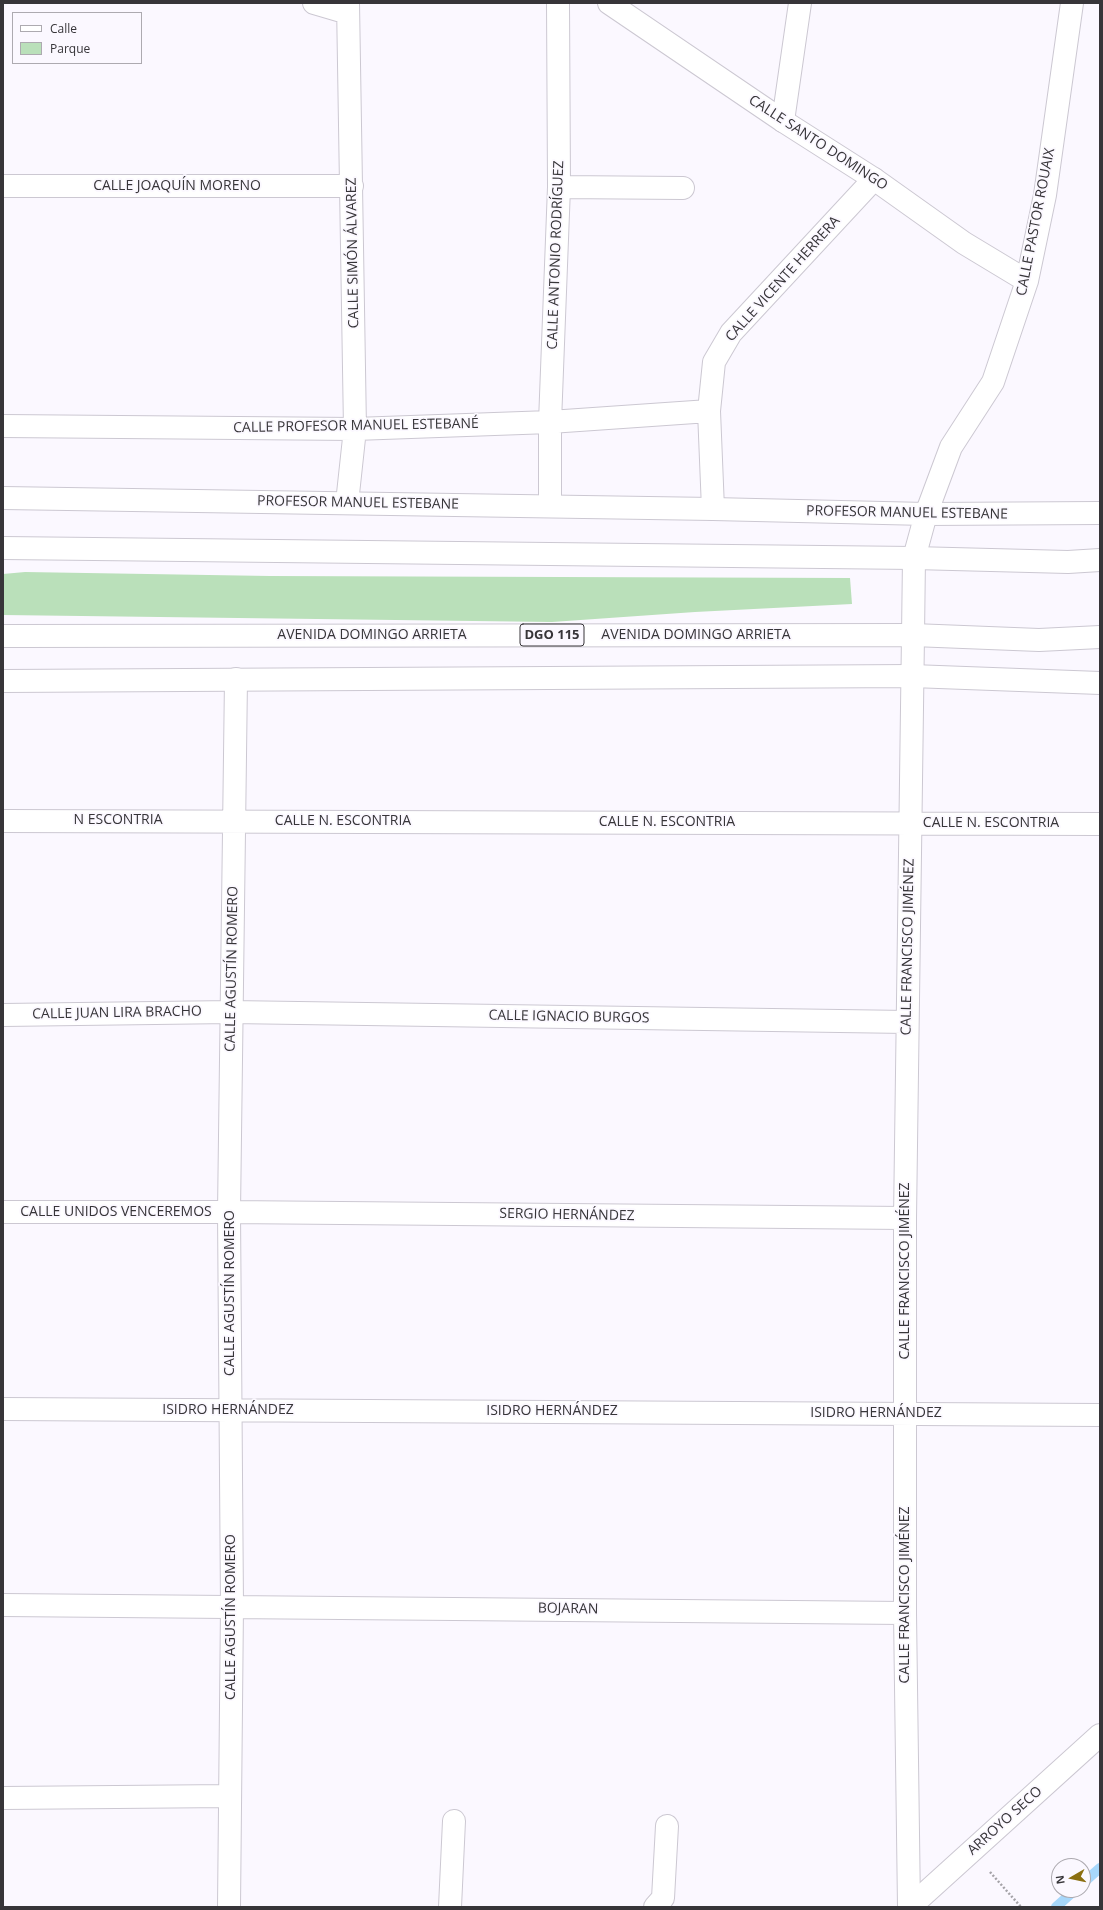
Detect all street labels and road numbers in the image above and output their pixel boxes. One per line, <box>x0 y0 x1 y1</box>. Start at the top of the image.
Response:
street label: CALLE SANTO DOMINGO <box>745 92 891 194</box>
street label: CALLE PASTOR ROUAIX <box>1013 147 1059 297</box>
street label: CALLE ANTONIO RODRÍGUEZ <box>544 160 568 350</box>
street label: CALLE SIMÓN ÁLVAREZ <box>343 177 363 329</box>
street label: CALLE JOAQUÍN MORENO <box>93 178 261 194</box>
street label: CALLE VICENTE HERRERA <box>722 213 844 345</box>
street label: CALLE PROFESOR MANUEL ESTEBANÉ <box>233 415 479 437</box>
street label: PROFESOR MANUEL ESTEBANE <box>257 493 459 513</box>
street label: PROFESOR MANUEL ESTEBANE <box>806 503 1008 523</box>
road number: DGO 115 <box>520 624 584 646</box>
street label: AVENIDA DOMINGO ARRIETA <box>277 627 467 643</box>
street label: AVENIDA DOMINGO ARRIETA <box>601 627 791 643</box>
street label: N ESCONTRIA <box>74 812 162 828</box>
street label: CALLE N. ESCONTRIA <box>275 813 411 829</box>
street label: CALLE N. ESCONTRIA <box>599 814 735 830</box>
street label: CALLE N. ESCONTRIA <box>923 815 1059 831</box>
street label: CALLE FRANCISCO JIMÉNEZ <box>898 858 918 1036</box>
street label: CALLE AGUSTÍN ROMERO <box>222 886 242 1052</box>
street label: CALLE JUAN LIRA BRACHO <box>32 1003 202 1023</box>
street label: CALLE IGNACIO BURGOS <box>488 1007 650 1027</box>
street label: CALLE FRANCISCO JIMÉNEZ <box>897 1182 913 1360</box>
street label: CALLE UNIDOS VENCEREMOS <box>20 1204 212 1220</box>
street label: SERGIO HERNÁNDEZ <box>499 1205 635 1225</box>
street label: CALLE AGUSTÍN ROMERO <box>222 1210 238 1376</box>
street label: ISIDRO HERNÁNDEZ <box>162 1402 294 1418</box>
street label: ISIDRO HERNÁNDEZ <box>486 1403 618 1419</box>
street label: ISIDRO HERNÁNDEZ <box>810 1405 942 1421</box>
street label: CALLE FRANCISCO JIMÉNEZ <box>897 1506 913 1684</box>
street label: CALLE AGUSTÍN ROMERO <box>223 1534 239 1700</box>
street label: BOJARAN <box>538 1600 598 1618</box>
street label: ARROYO SECO <box>964 1783 1046 1859</box>

